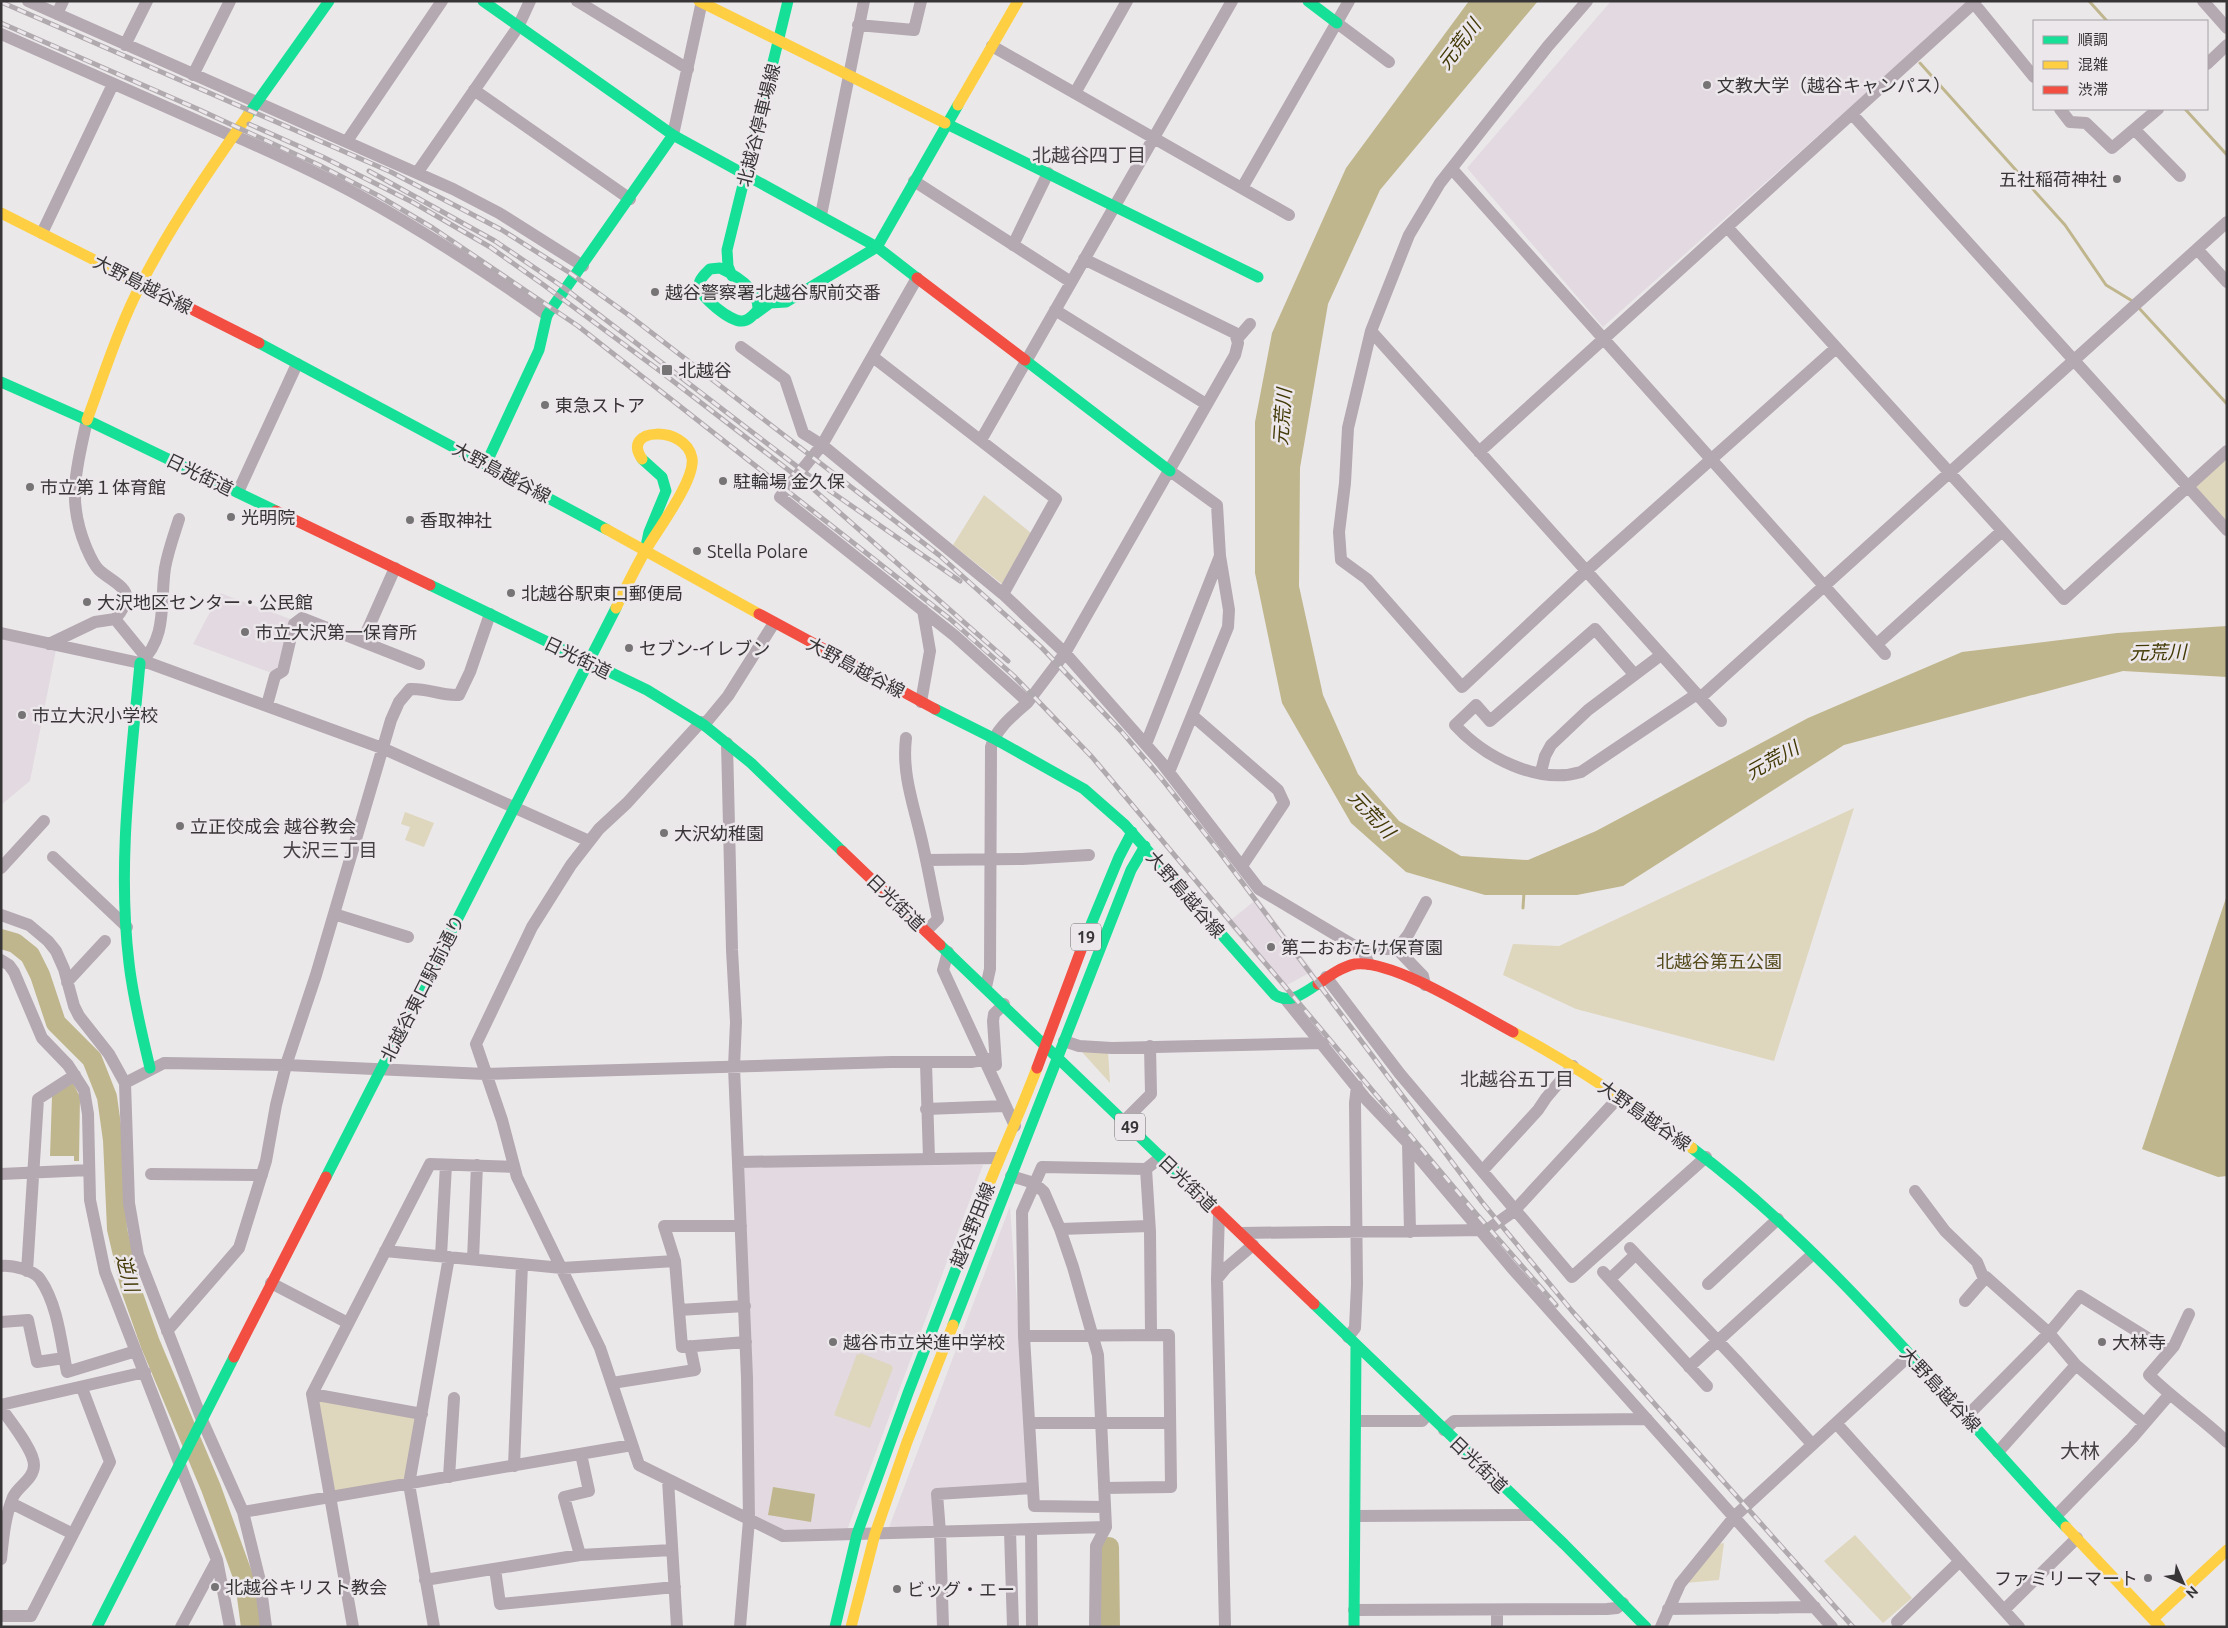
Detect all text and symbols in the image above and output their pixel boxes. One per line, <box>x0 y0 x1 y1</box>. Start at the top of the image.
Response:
water label: 元荒川 <box>1433 13 1486 73</box>
legend <box>2033 20 2208 110</box>
text: 順調 <box>2078 31 2108 48</box>
text: 混雑 <box>2078 56 2108 73</box>
street label: 北越谷停車場線 <box>733 61 783 189</box>
place label: 文教大学（越谷キャンパス） <box>1717 75 1951 95</box>
marker: 文教大学（越谷キャンパス） <box>1701 79 1713 91</box>
text: 渋滞 <box>2078 81 2108 98</box>
district label: 北越谷四丁目 <box>1032 144 1146 166</box>
place label: 五社稲荷神社 <box>1999 169 2107 189</box>
marker: 五社稲荷神社 <box>2111 173 2123 185</box>
street label: 大野島越谷線 <box>90 251 196 317</box>
place label: 越谷警察署北越谷駅前交番 <box>665 282 881 302</box>
marker: 越谷警察署北越谷駅前交番 <box>649 286 661 298</box>
place label: 北越谷 <box>678 360 732 380</box>
marker: 北越谷 <box>660 363 674 377</box>
water label: 元荒川 <box>1269 386 1295 446</box>
place label: 東急ストア <box>555 395 645 415</box>
marker: 東急ストア <box>539 399 551 411</box>
street label: 大野島越谷線 <box>450 438 554 506</box>
street label: 日光街道 <box>163 449 237 499</box>
place label: 駐輪場 金久保 <box>733 471 845 491</box>
marker: 駐輪場 金久保 <box>717 475 729 487</box>
place label: 市立第１体育館 <box>40 477 166 497</box>
marker: 市立第１体育館 <box>24 481 36 493</box>
place label: 光明院 <box>241 507 295 527</box>
place label: 香取神社 <box>420 510 492 530</box>
marker: 光明院 <box>225 511 237 523</box>
marker: 香取神社 <box>404 514 416 526</box>
place label: Stella Polare <box>707 541 808 561</box>
marker: Stella Polare <box>691 545 703 557</box>
place label: 北越谷駅東口郵便局 <box>521 583 683 603</box>
marker: 北越谷駅東口郵便局 <box>505 587 517 599</box>
place label: 大沢地区センター・公民館 <box>97 592 313 612</box>
marker: 大沢地区センター・公民館 <box>81 596 93 608</box>
place label: 市立大沢第一保育所 <box>255 622 417 642</box>
marker: 市立大沢第一保育所 <box>239 626 251 638</box>
street label: 日光街道 <box>541 632 615 682</box>
street label: 大野島越谷線 <box>804 633 908 701</box>
place label: セブン-イレブン <box>639 638 770 658</box>
water label: 元荒川 <box>2129 640 2189 663</box>
marker: セブン-イレブン <box>623 642 635 654</box>
place label: 市立大沢小学校 <box>32 705 158 725</box>
marker: 市立大沢小学校 <box>16 709 28 721</box>
water label: 元荒川 <box>1742 736 1804 783</box>
water label: 元荒川 <box>1345 786 1401 844</box>
place label: 立正佼成会 越谷教会 <box>190 816 356 836</box>
marker: 立正佼成会 越谷教会 <box>174 820 186 832</box>
place label: 大沢幼稚園 <box>674 823 764 843</box>
marker: 大沢幼稚園 <box>658 827 670 839</box>
district label: 大沢三丁目 <box>282 839 378 861</box>
street label: 大野島越谷線 <box>1143 847 1229 941</box>
street label: 日光街道 <box>863 870 929 934</box>
street label: 北越谷東口駅前通り <box>376 911 468 1065</box>
road number: 19 <box>1071 924 1101 950</box>
place label: 第二おおたけ保育園 <box>1281 937 1443 957</box>
marker: 第二おおたけ保育園 <box>1265 941 1277 953</box>
park label: 北越谷第五公園 <box>1656 951 1782 971</box>
district label: 北越谷五丁目 <box>1460 1068 1574 1090</box>
street label: 大野島越谷線 <box>1595 1076 1695 1154</box>
road number: 49 <box>1115 1114 1145 1140</box>
street label: 日光街道 <box>1155 1151 1221 1215</box>
street label: 越谷野田線 <box>946 1180 998 1270</box>
water label: 逆川 <box>112 1252 144 1296</box>
place label: 越谷市立栄進中学校 <box>843 1332 1005 1352</box>
place label: 大林寺 <box>2112 1332 2166 1352</box>
marker: 越谷市立栄進中学校 <box>827 1336 839 1348</box>
marker: 大林寺 <box>2096 1336 2108 1348</box>
street label: 大野島越谷線 <box>1897 1343 1985 1435</box>
street label: 日光街道 <box>1446 1432 1512 1496</box>
district label: 大林 <box>2060 1439 2100 1462</box>
north arrow <box>2158 1558 2208 1608</box>
place label: ファミリーマート <box>1994 1568 2138 1588</box>
marker: ファミリーマート <box>2142 1572 2154 1584</box>
place label: 北越谷キリスト教会 <box>225 1577 387 1597</box>
place label: ビッグ・エー <box>907 1579 1015 1599</box>
marker: 北越谷キリスト教会 <box>209 1581 221 1593</box>
marker: ビッグ・エー <box>891 1583 903 1595</box>
text: N <box>2183 1583 2202 1602</box>

